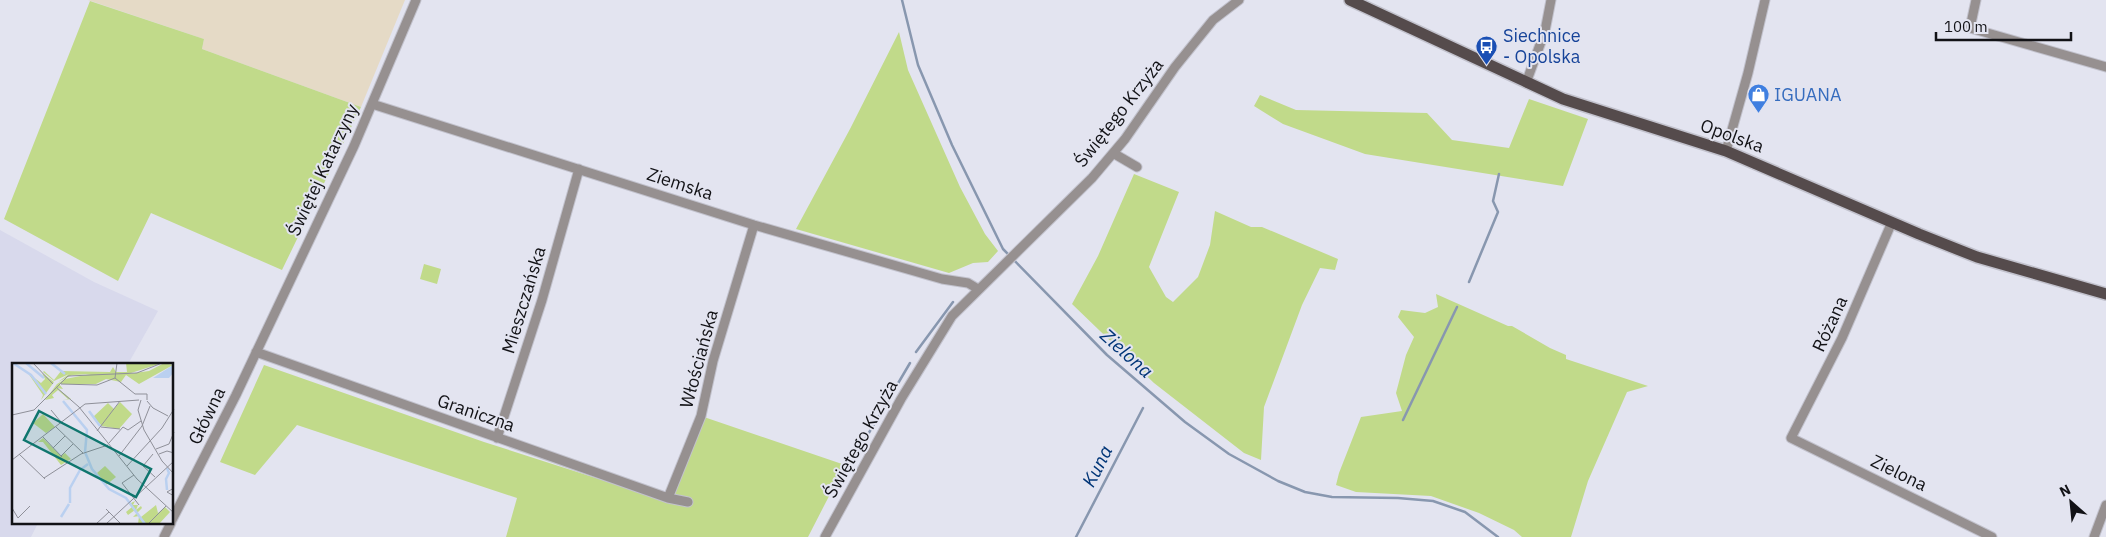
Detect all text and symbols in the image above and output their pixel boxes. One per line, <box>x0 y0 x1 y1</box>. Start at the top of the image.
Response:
scale bar <box>1936 10 2071 42</box>
text: 100 m <box>1944 17 1988 36</box>
place label: Siechnice - Opolska <box>1503 24 1581 68</box>
bus stop icon: Siechnice - Opolska <box>1475 34 1499 65</box>
street label: Świętego Krzyża <box>1069 53 1168 172</box>
shop icon: IGUANA <box>1746 83 1770 114</box>
place label: IGUANA <box>1774 83 1842 106</box>
street label: Świętej Katarzyny <box>282 100 363 240</box>
street label: Opolska <box>1697 113 1767 158</box>
street label: Ziemska <box>644 162 717 205</box>
street label: Mieszczańska <box>496 243 551 356</box>
street label: Różana <box>1807 292 1853 355</box>
street label: Włościańska <box>674 307 723 411</box>
water label: Zielona <box>1095 322 1158 383</box>
inset map <box>12 363 174 524</box>
street label: Świętego Krzyża <box>819 375 903 502</box>
street label: Główna <box>183 383 230 448</box>
street label: Graniczna <box>434 389 518 437</box>
water label: Kuna <box>1076 441 1118 491</box>
street label: Zielona <box>1867 449 1931 496</box>
north arrow <box>2046 477 2096 527</box>
text: N <box>2056 480 2074 501</box>

